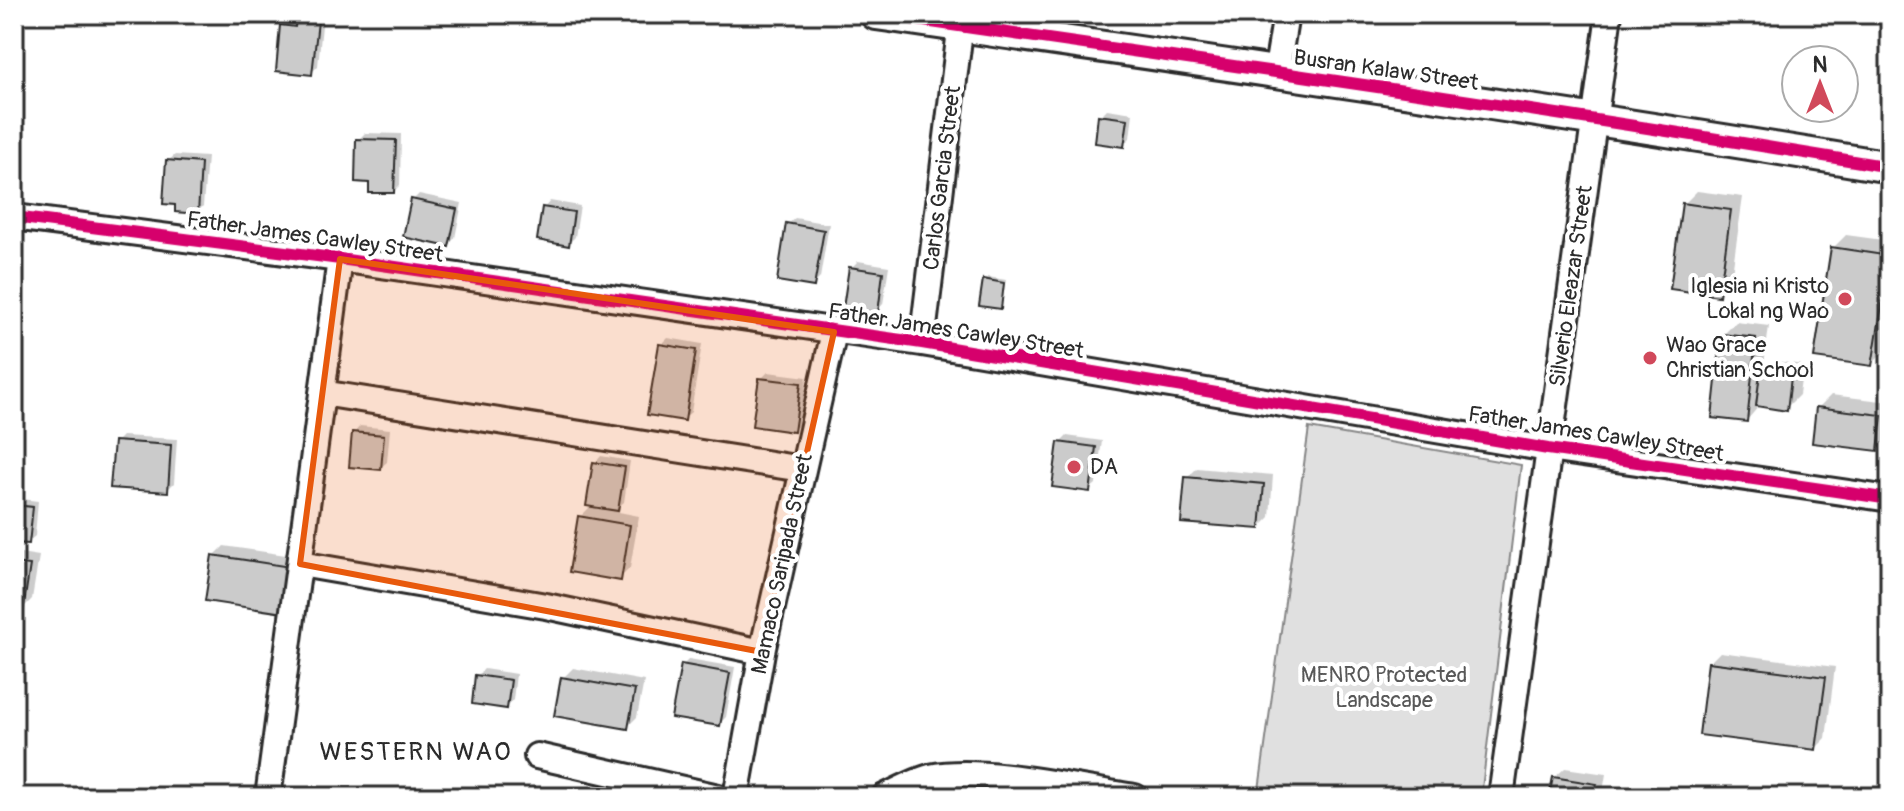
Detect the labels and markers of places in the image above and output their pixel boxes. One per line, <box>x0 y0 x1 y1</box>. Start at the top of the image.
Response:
place label: Iglesia ni Kristo Lokal ng Wao <box>1690 272 1829 325</box>
marker: Iglesia ni Kristo Lokal ng Wao <box>1836 290 1854 308</box>
place label: Wao Grace Christian School <box>1666 331 1814 384</box>
marker: Wao Grace Christian School <box>1641 349 1659 367</box>
place label: DA <box>1090 453 1118 481</box>
marker: DA <box>1065 458 1083 476</box>

